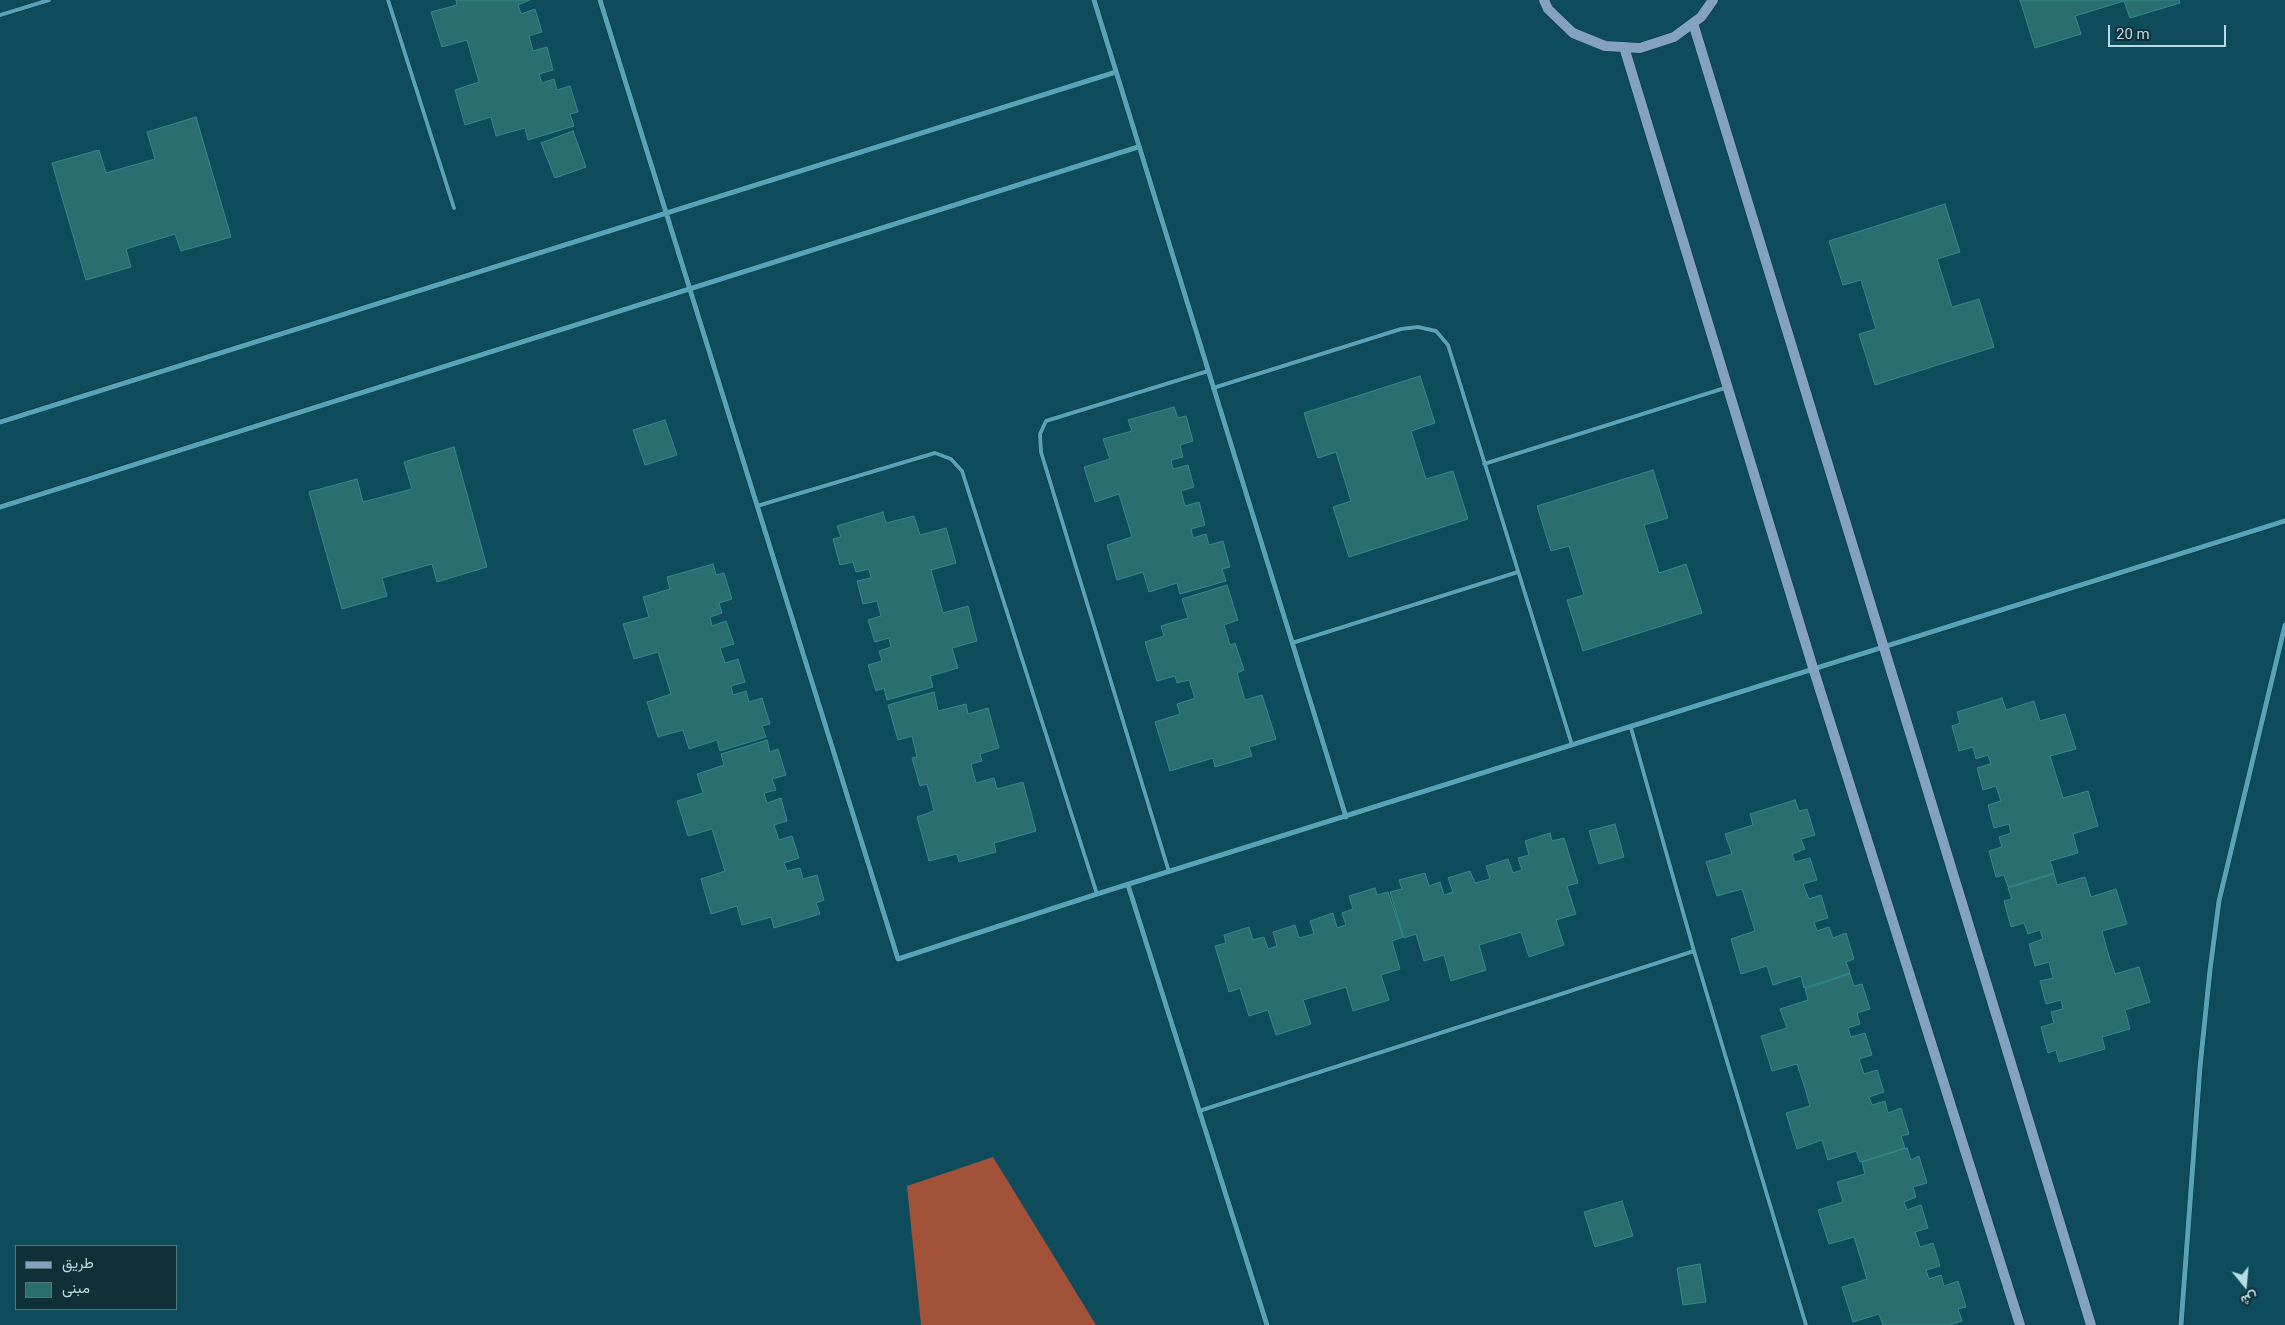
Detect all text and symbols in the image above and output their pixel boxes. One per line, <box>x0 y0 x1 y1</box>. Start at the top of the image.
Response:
scale bar <box>2110 15 2228 47</box>
text: 20 m <box>2116 25 2150 43</box>
legend <box>15 1245 178 1310</box>
text: طريق <box>62 1254 94 1272</box>
north arrow <box>2220 1260 2270 1310</box>
text: مبنى <box>62 1279 90 1297</box>
text: ش <box>2239 1289 2260 1309</box>

